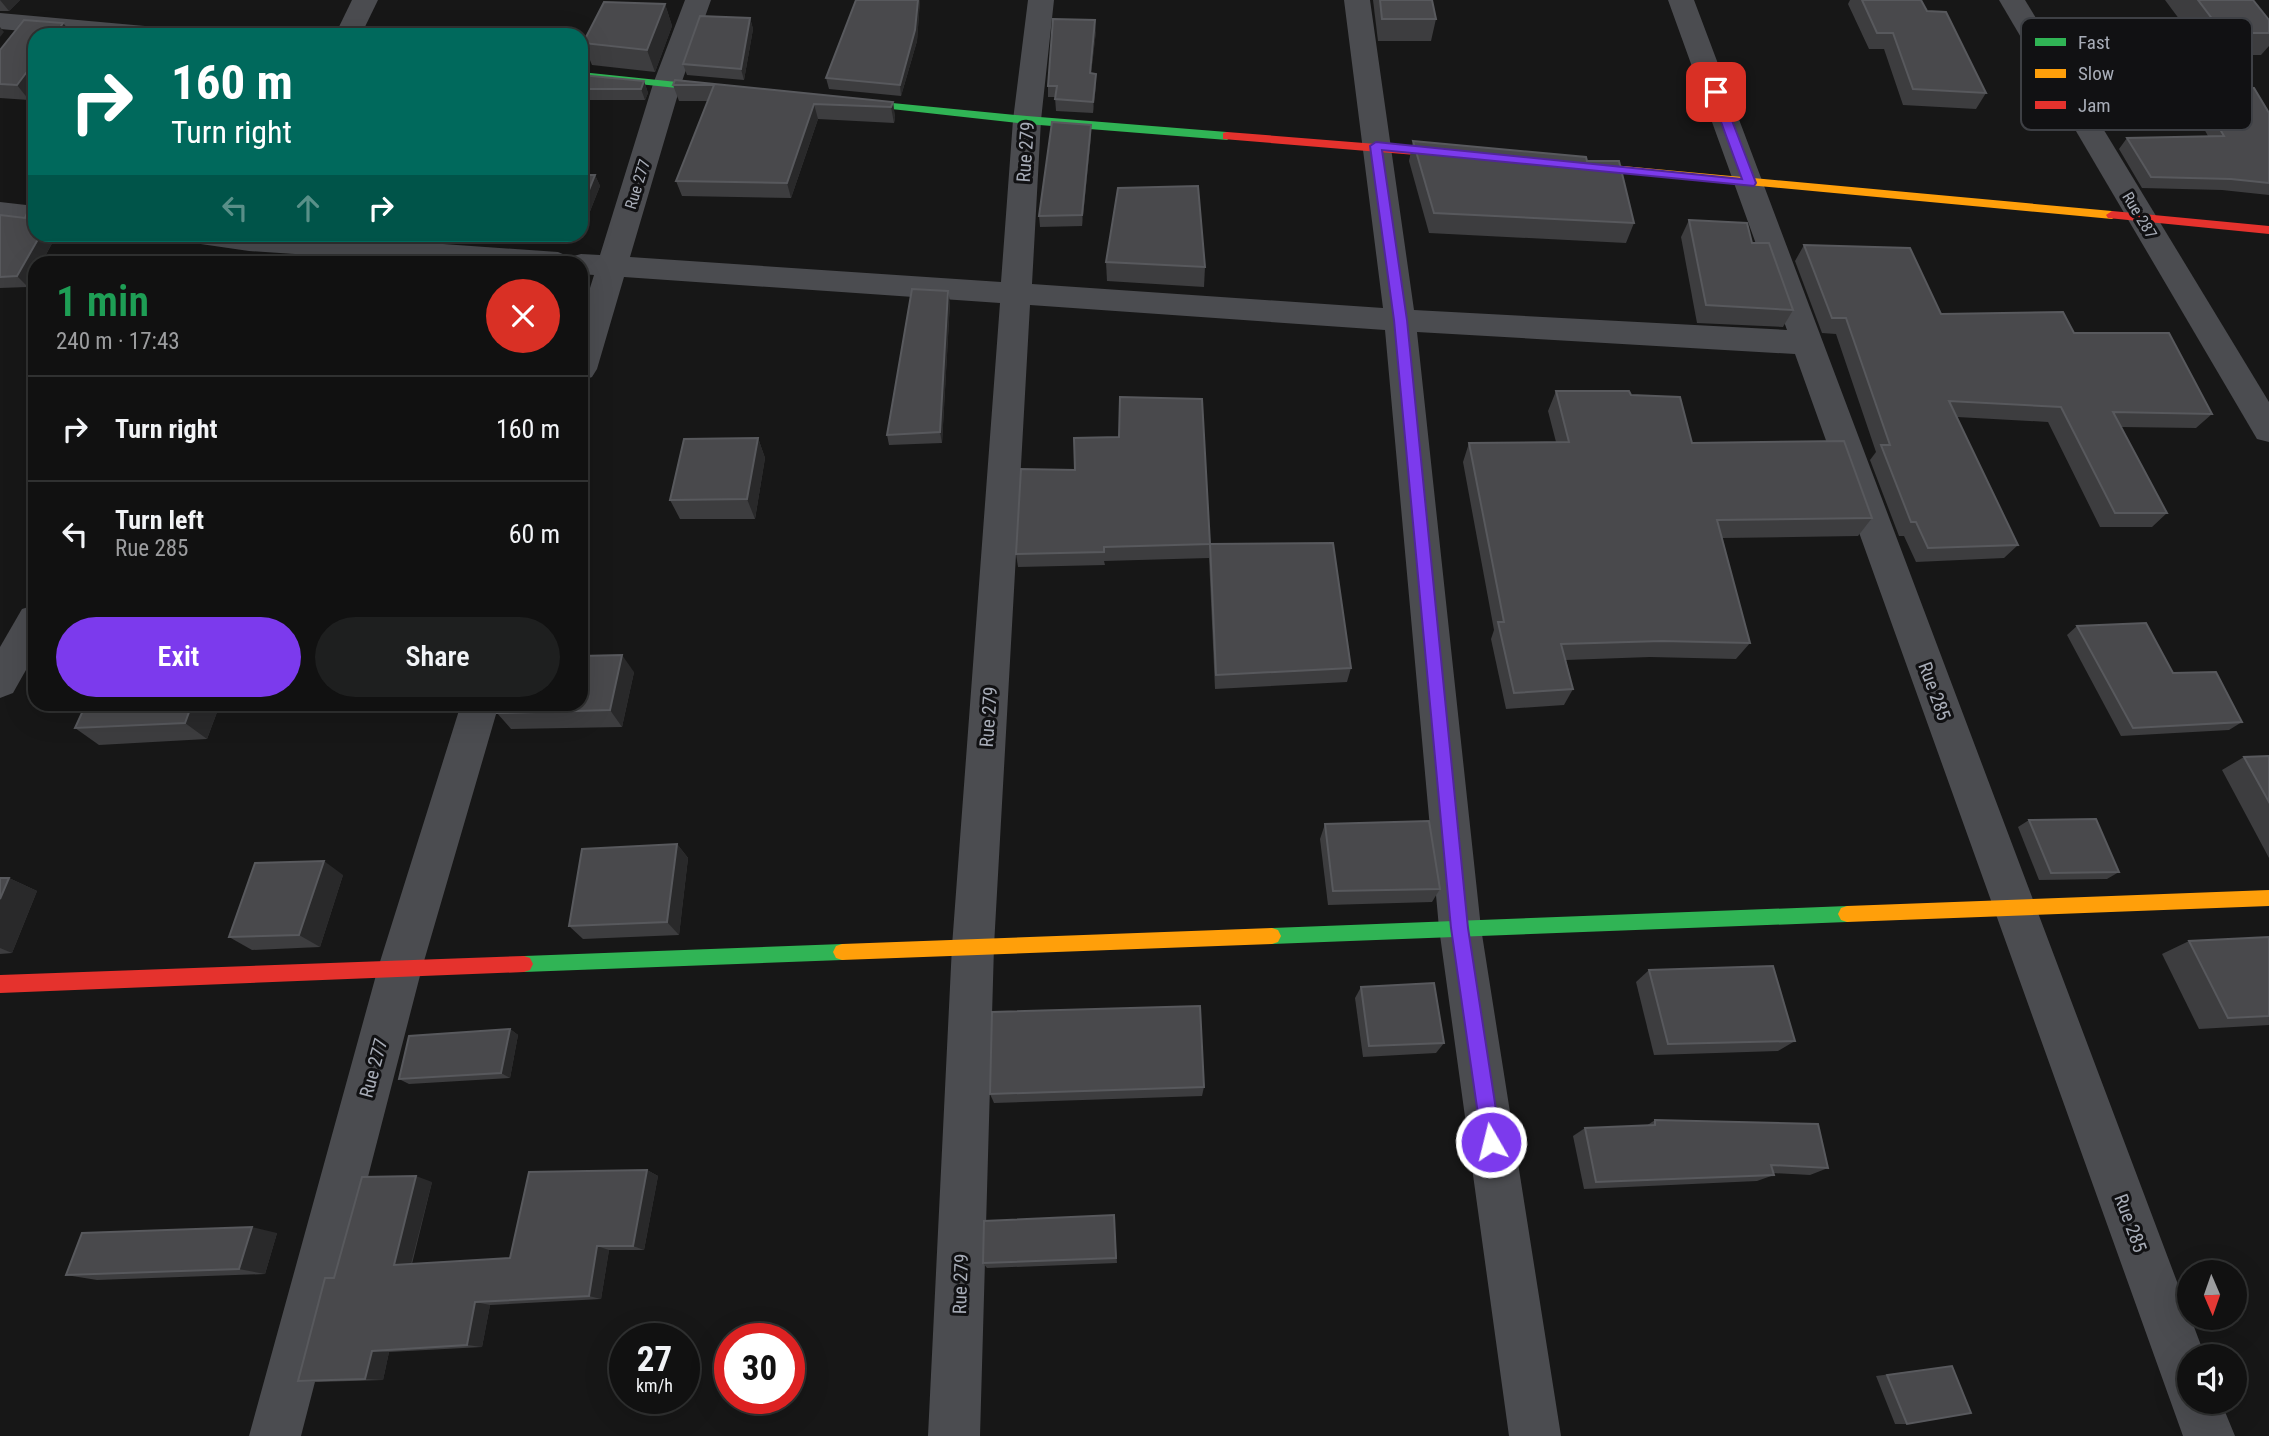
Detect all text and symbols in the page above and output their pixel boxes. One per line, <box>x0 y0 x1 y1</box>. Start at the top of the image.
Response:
legend <box>2021 18 2252 130</box>
text: Fast <box>2078 31 2110 54</box>
text: 160 m <box>171 54 293 111</box>
icon: right <box>56 56 147 147</box>
pin <box>1686 62 1746 122</box>
text: Slow <box>2078 62 2114 85</box>
icon: arrive <box>1697 73 1735 111</box>
text: Jam <box>2078 94 2111 117</box>
text: Turn right <box>171 113 292 151</box>
street label: Rue 279 <box>1012 121 1039 183</box>
street label: Rue 277 <box>621 157 654 211</box>
street label: Rue 287 <box>2118 188 2161 242</box>
icon: left <box>216 189 254 227</box>
icon: ahead <box>289 189 327 227</box>
icon: right <box>362 189 400 227</box>
text: 1 min <box>56 277 149 326</box>
button: close <box>486 279 560 353</box>
text: 240 m · 17:43 <box>56 328 180 355</box>
icon: right <box>56 410 94 448</box>
text: Turn right <box>115 414 217 444</box>
text: 160 m <box>496 414 560 444</box>
text: Turn left <box>115 505 204 535</box>
icon: left <box>56 515 94 553</box>
text: 60 m <box>509 519 560 549</box>
text: Rue 285 <box>115 535 188 562</box>
button: Exit <box>56 617 301 697</box>
button: Share <box>315 617 560 697</box>
street label: Rue 285 <box>1913 659 1956 724</box>
street label: Rue 279 <box>975 686 1002 748</box>
street label: Rue 277 <box>355 1036 392 1100</box>
position arrow <box>1454 1105 1528 1179</box>
street label: Rue 285 <box>2109 1191 2152 1256</box>
street label: Rue 279 <box>948 1253 973 1315</box>
north arrow <box>2177 1260 2247 1330</box>
map controls <box>2177 1260 2247 1414</box>
speed limit sign: 30 <box>714 1323 805 1414</box>
text: 27 <box>637 1339 672 1380</box>
button: sound <box>2177 1344 2247 1414</box>
text: km/h <box>636 1375 673 1396</box>

